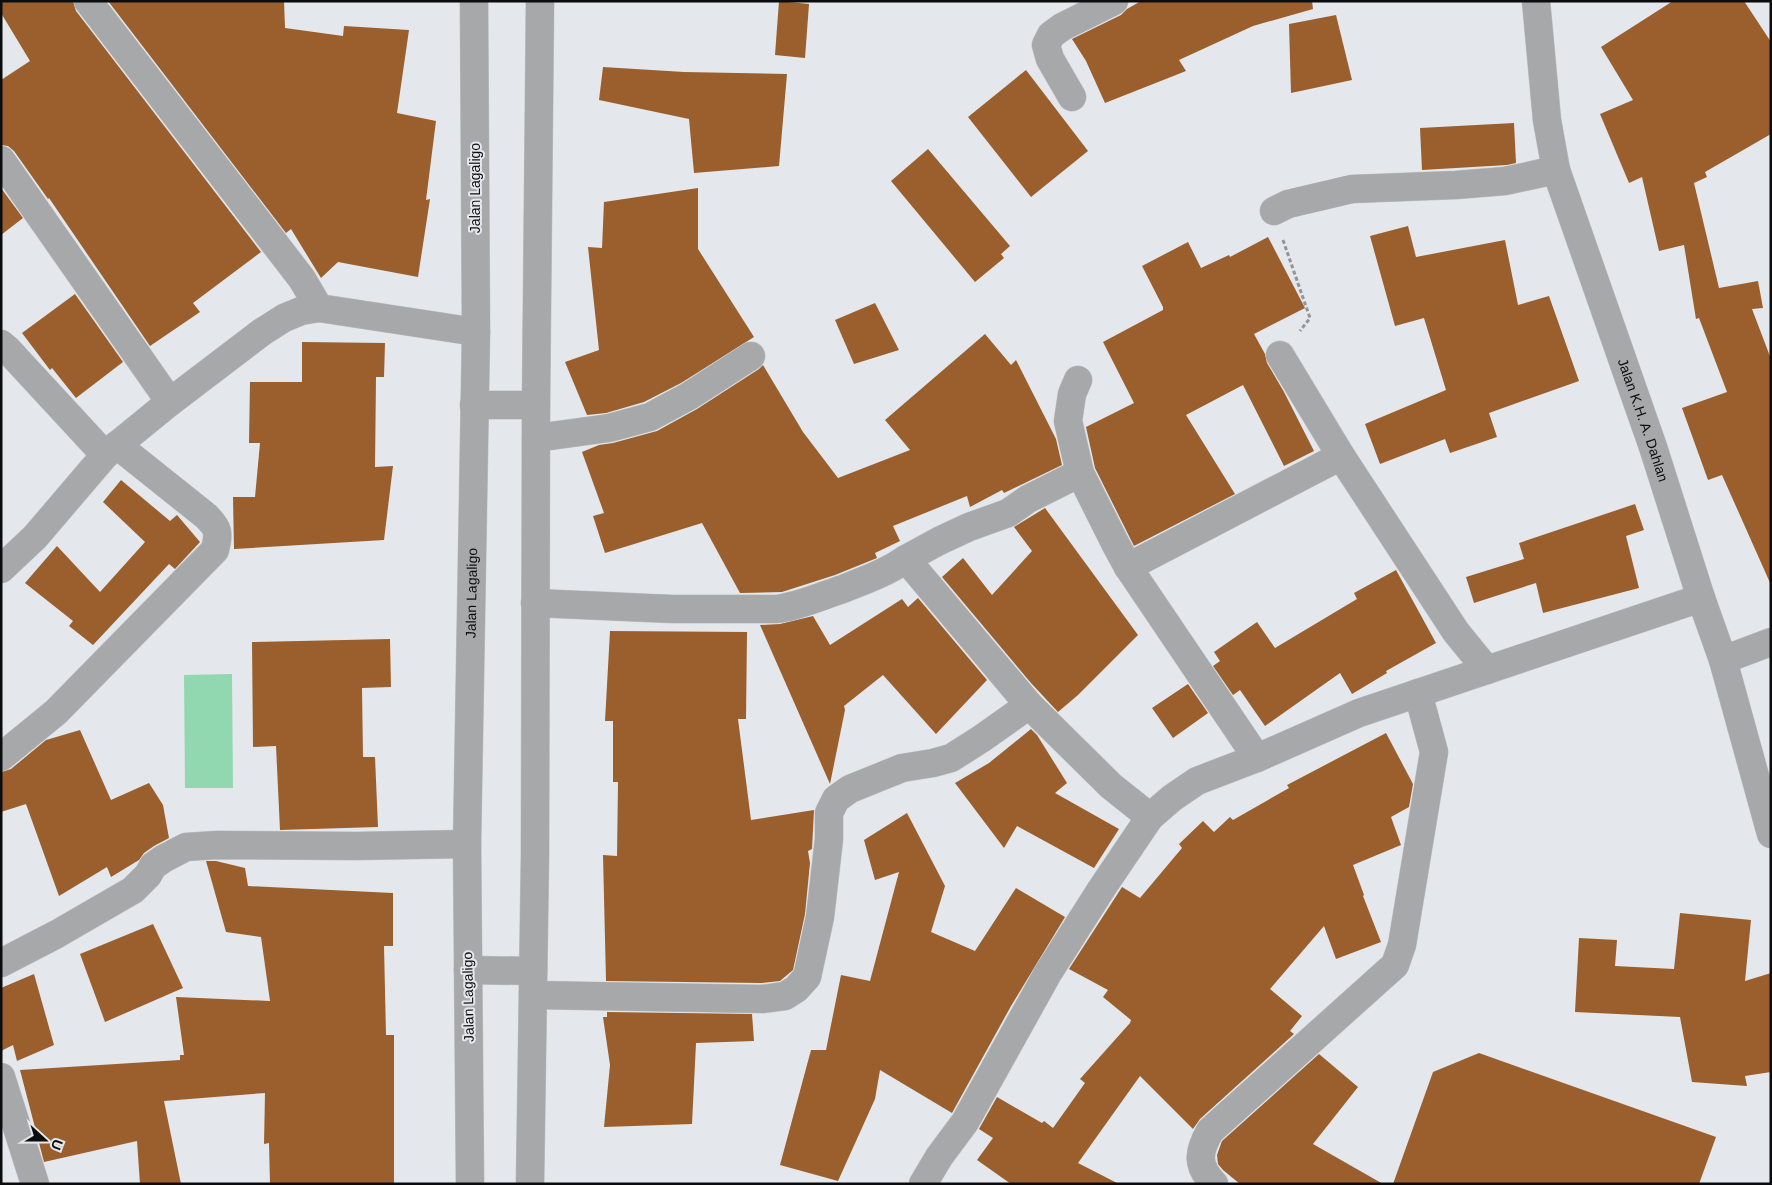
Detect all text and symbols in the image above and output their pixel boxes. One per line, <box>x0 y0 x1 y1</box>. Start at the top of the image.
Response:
street label: Jalan Lagaligo <box>467 143 483 233</box>
street label: Jalan K.H. A. Dahlan <box>1615 356 1671 484</box>
street label: Jalan Lagaligo <box>463 547 480 638</box>
street label: Jalan Lagaligo <box>459 952 477 1042</box>
north arrow <box>20 1115 70 1165</box>
text: U <box>48 1137 66 1152</box>

